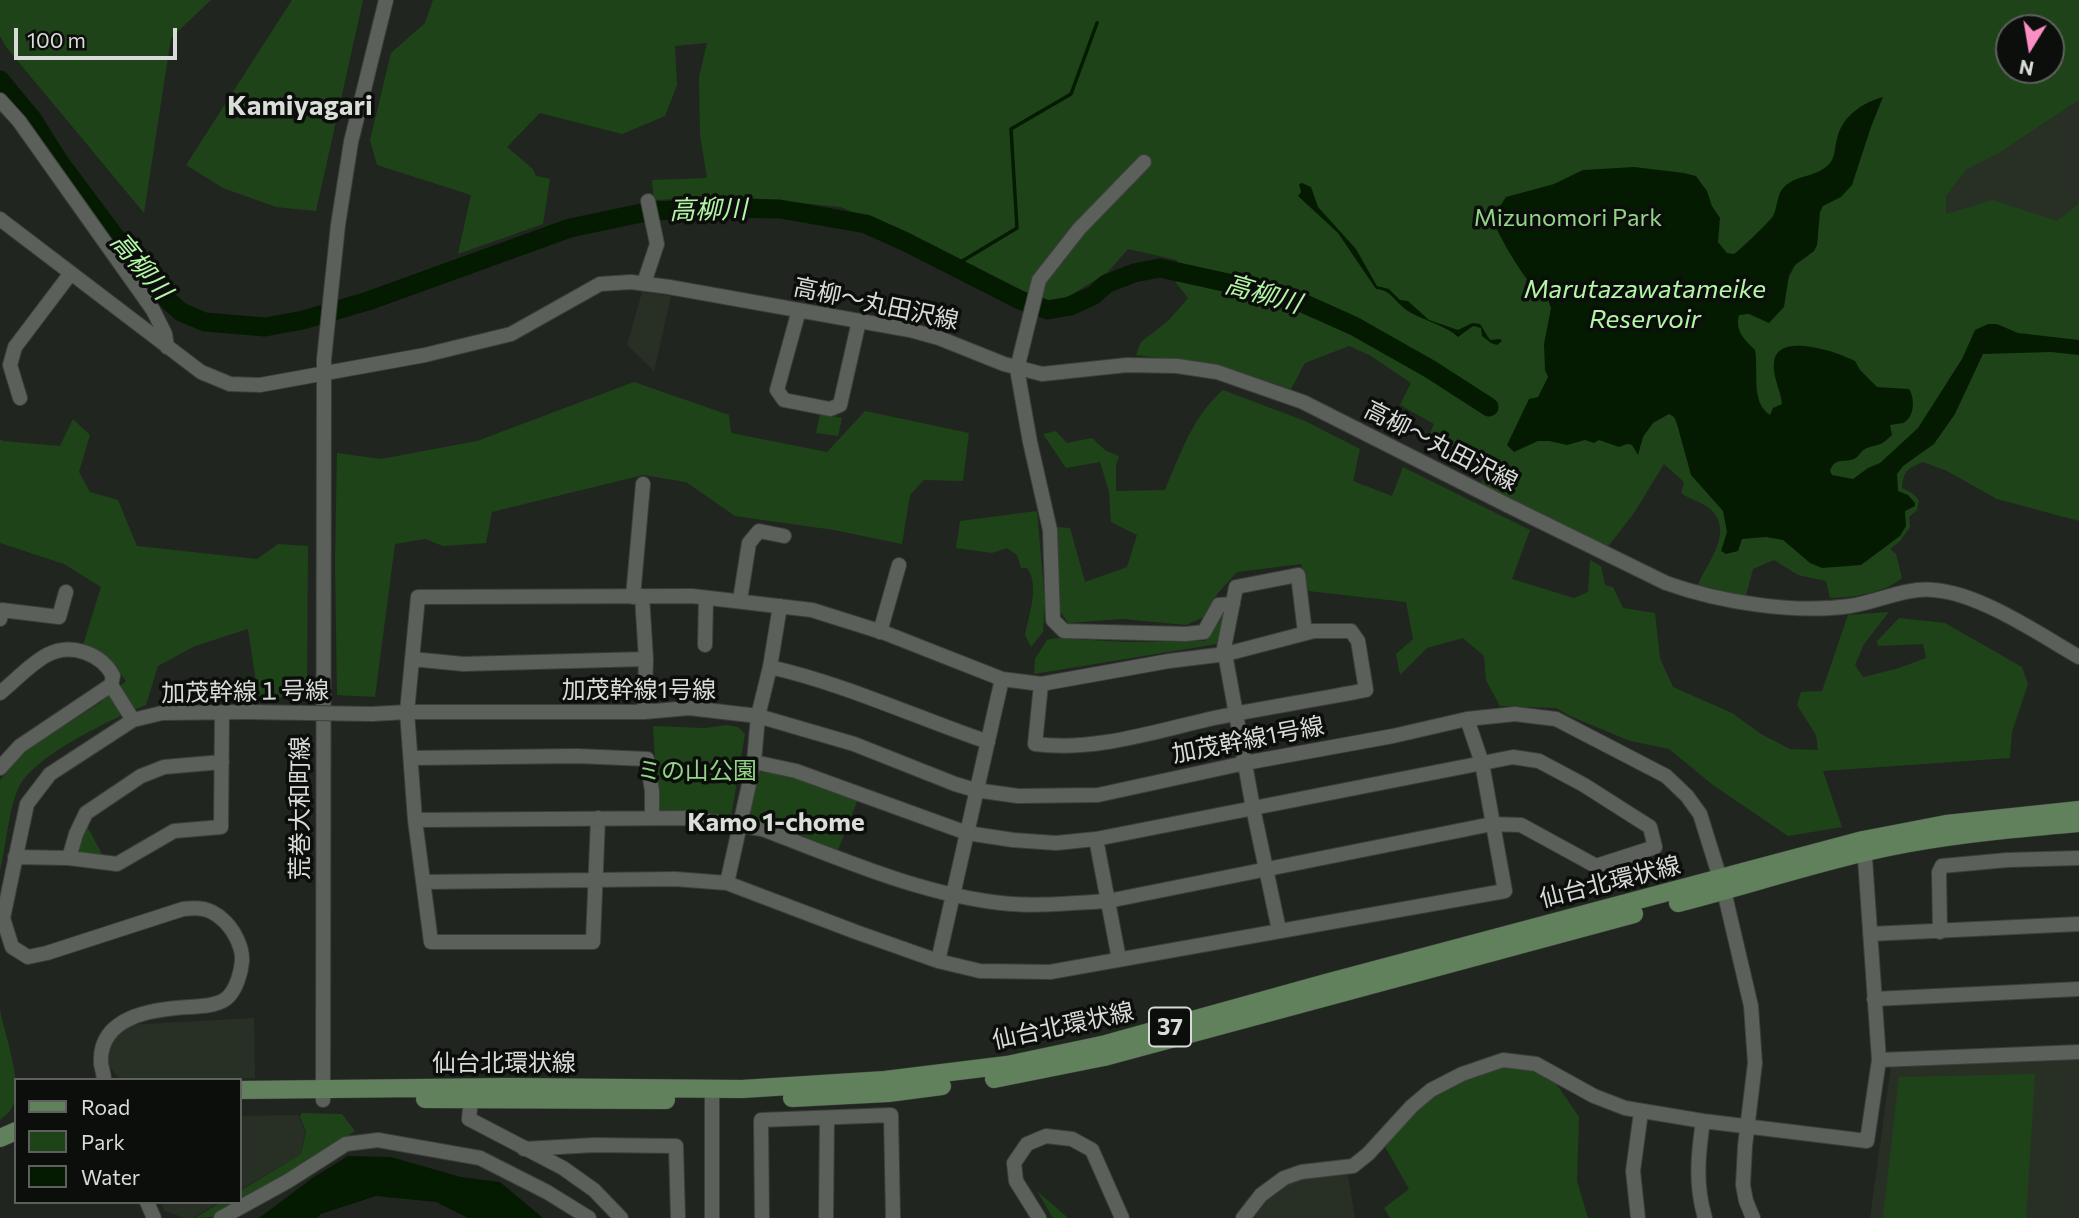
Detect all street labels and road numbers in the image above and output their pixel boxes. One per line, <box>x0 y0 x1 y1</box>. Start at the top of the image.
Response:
street label: 高柳～丸田沢線 <box>791 272 961 336</box>
street label: 高柳～丸田沢線 <box>1360 395 1522 497</box>
street label: 加茂幹線１号線 <box>161 676 329 708</box>
street label: 加茂幹線1号線 <box>562 676 716 704</box>
street label: 加茂幹線1号線 <box>1170 711 1326 769</box>
street label: 荒巻大和町線 <box>286 736 314 880</box>
street label: 仙台北環状線 <box>1537 851 1683 913</box>
street label: 仙台北環状線 <box>990 997 1136 1055</box>
road number: 37 <box>1149 1008 1191 1046</box>
street label: 仙台北環状線 <box>432 1049 576 1077</box>

